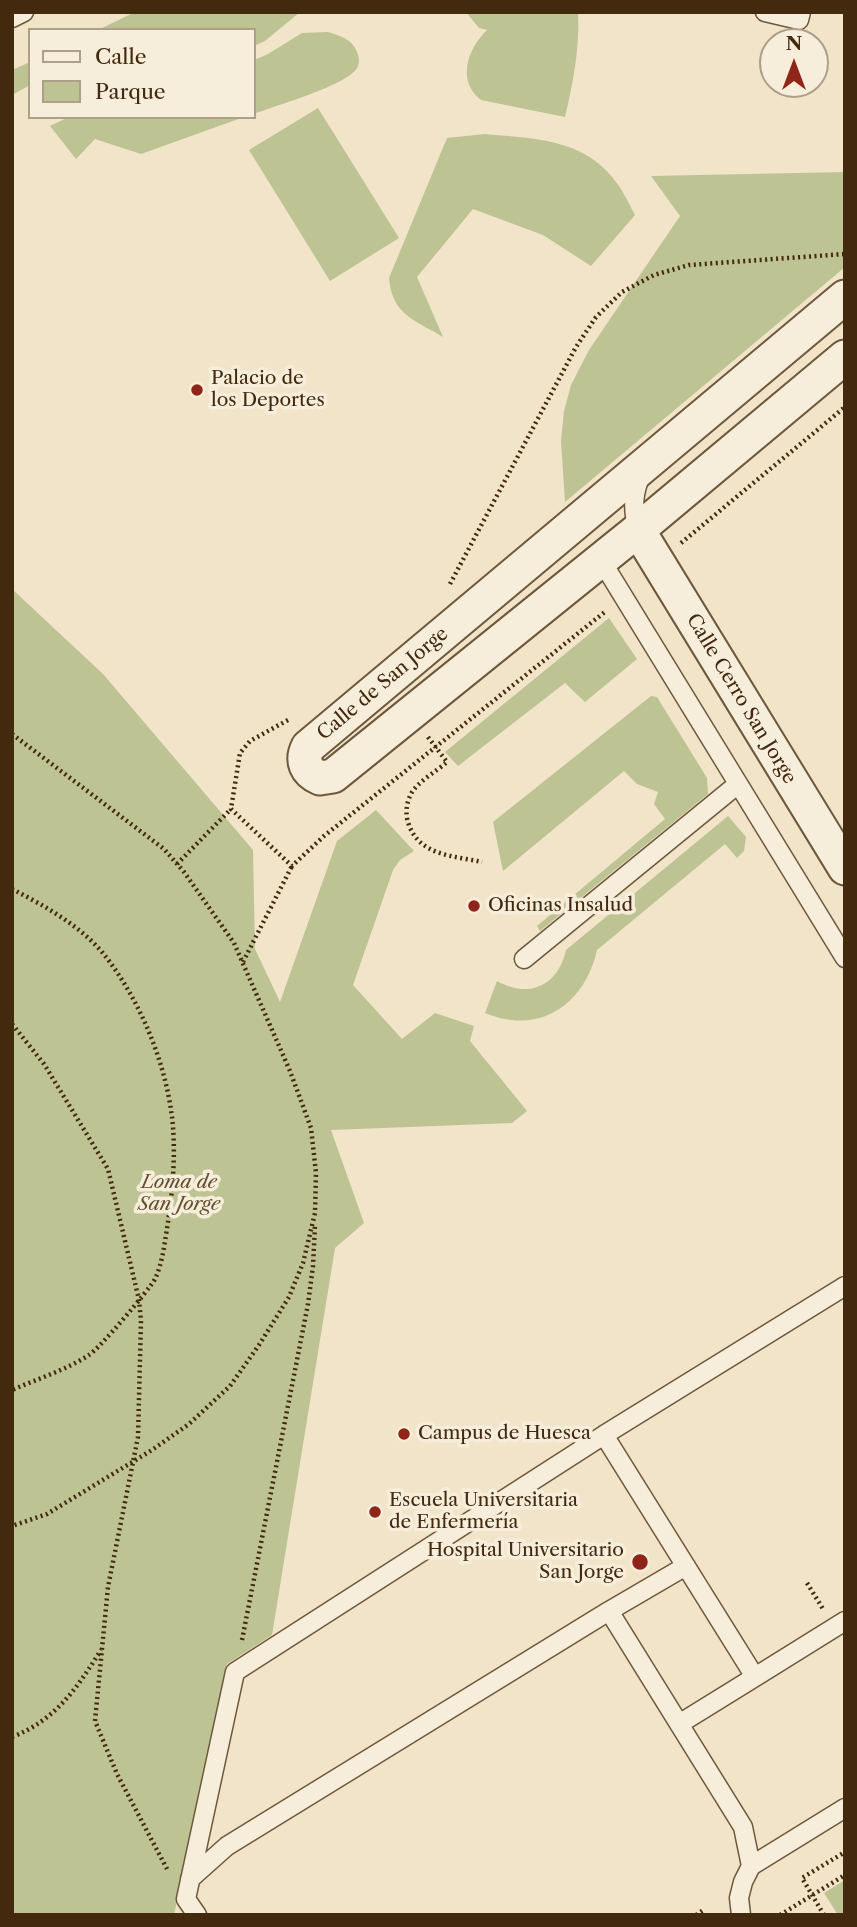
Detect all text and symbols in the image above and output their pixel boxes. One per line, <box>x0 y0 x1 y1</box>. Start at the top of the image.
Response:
legend <box>28 28 256 119</box>
north arrow <box>759 28 829 98</box>
text: N <box>786 32 802 55</box>
text: Calle <box>95 44 147 69</box>
text: Parque <box>95 79 166 104</box>
place label: Palacio de los Deportes <box>211 368 325 412</box>
marker: Palacio de los Deportes <box>189 382 205 398</box>
street label: Calle Cerro San Jorge <box>681 610 801 788</box>
street label: Calle de San Jorge <box>313 623 453 745</box>
place label: Oficinas Insalud <box>488 895 633 917</box>
marker: Oficinas Insalud <box>466 898 482 914</box>
park label: Loma de San Jorge <box>138 1172 220 1216</box>
place label: Campus de Huesca <box>418 1423 591 1445</box>
marker: Campus de Huesca <box>396 1426 412 1442</box>
place label: Escuela Universitaria de Enfermería <box>389 1490 578 1534</box>
marker: Escuela Universitaria de Enfermería <box>367 1504 383 1520</box>
place label: Hospital Universitario San Jorge <box>427 1540 624 1584</box>
marker: Hospital Universitario San Jorge <box>630 1552 650 1572</box>

